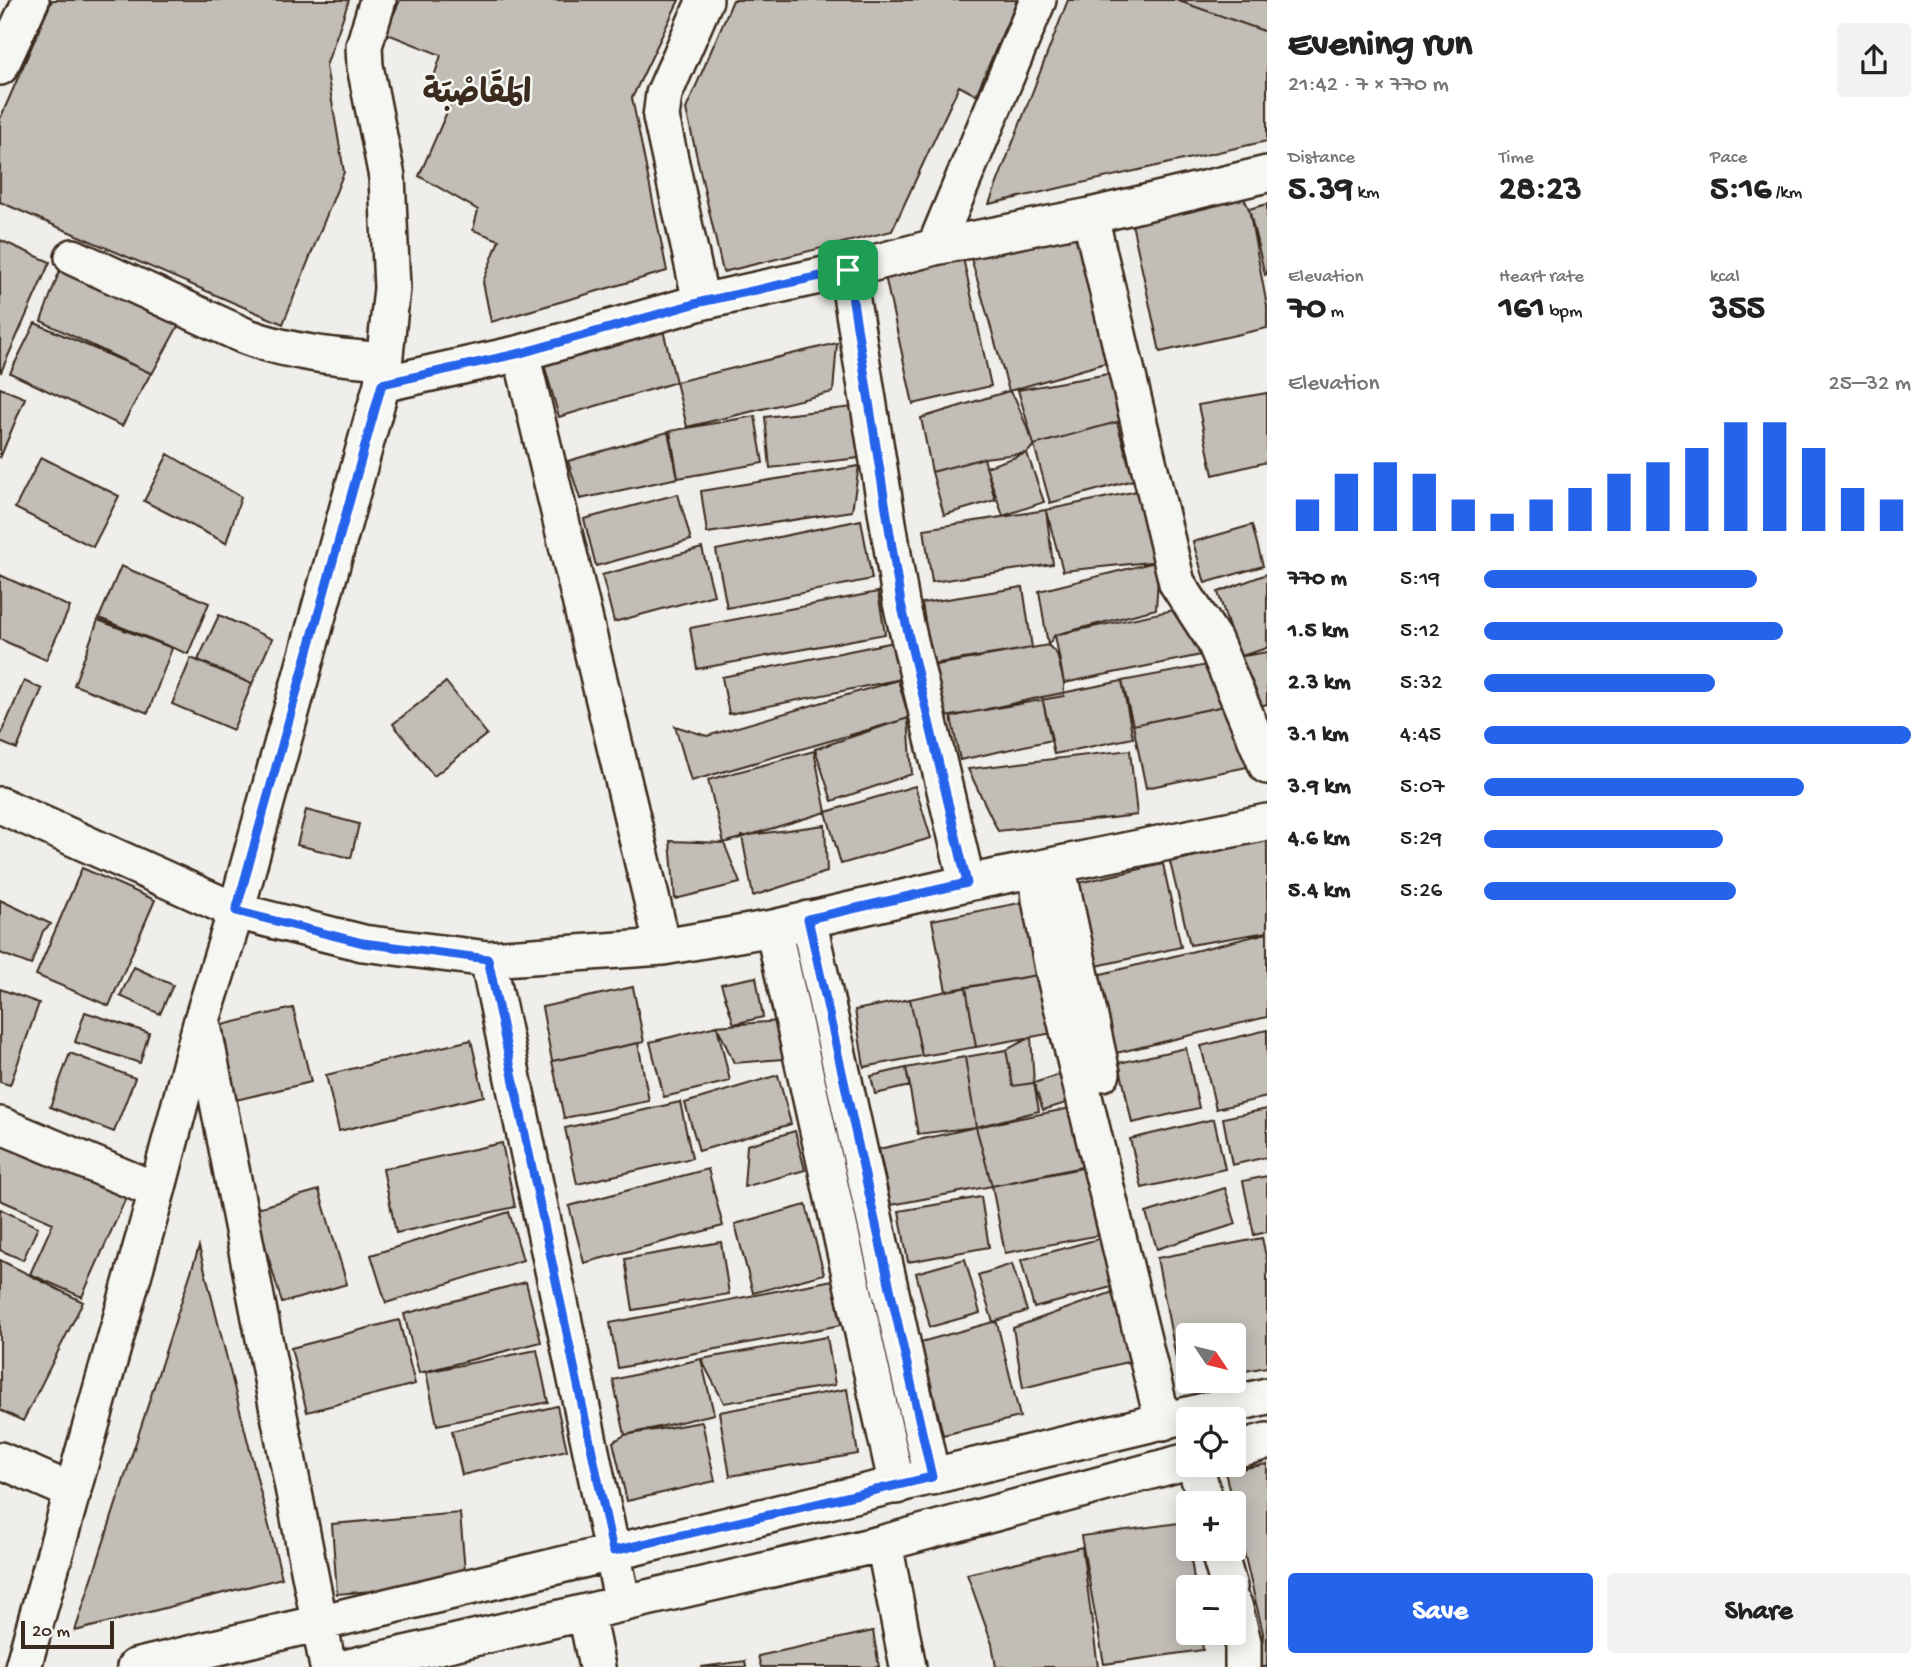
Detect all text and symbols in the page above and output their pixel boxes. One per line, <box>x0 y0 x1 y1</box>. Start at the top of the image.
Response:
button: share <box>1837 23 1911 97</box>
text: Evening run <box>1288 24 1472 68</box>
district label: المَقَاصْبَة <box>422 69 532 115</box>
text: 21:42 · 7 × 770 m <box>1288 72 1449 99</box>
text: Distance <box>1288 147 1355 170</box>
text: Time <box>1499 147 1534 170</box>
text: Pace <box>1710 147 1747 170</box>
text: 5.39 <box>1288 170 1353 211</box>
text: 28:23 <box>1499 170 1582 211</box>
text: 5:16 <box>1710 170 1771 211</box>
text: km <box>1353 182 1380 205</box>
text: /km <box>1771 182 1802 205</box>
pin <box>818 240 878 300</box>
icon: arrive <box>829 251 867 289</box>
text: Elevation <box>1288 266 1364 289</box>
text: Heart rate <box>1499 266 1584 289</box>
text: kcal <box>1710 266 1740 289</box>
text: 70 <box>1288 289 1326 330</box>
text: 161 <box>1499 289 1545 330</box>
text: 355 <box>1710 289 1765 330</box>
text: m <box>1326 301 1344 324</box>
text: bpm <box>1545 301 1582 324</box>
text: Elevation <box>1288 371 1379 398</box>
text: 25–32 m <box>1829 371 1911 398</box>
text: 770 m <box>1288 566 1347 593</box>
text: 5:19 <box>1400 566 1440 593</box>
text: 1.5 km <box>1288 618 1349 645</box>
text: 5:12 <box>1400 618 1440 645</box>
text: 2.3 km <box>1288 670 1350 697</box>
text: 5:32 <box>1400 670 1443 697</box>
text: 3.1 km <box>1288 722 1348 749</box>
text: 4:45 <box>1400 722 1441 749</box>
text: 3.9 km <box>1288 774 1351 801</box>
text: 5:07 <box>1400 774 1444 801</box>
text: 4.6 km <box>1288 826 1350 853</box>
text: 5:29 <box>1400 826 1442 853</box>
text: 5.4 km <box>1288 878 1350 905</box>
text: 5:26 <box>1400 878 1442 905</box>
north arrow <box>1176 1323 1246 1393</box>
map controls <box>1176 1323 1246 1645</box>
button: locate <box>1176 1407 1246 1477</box>
button: + <box>1176 1491 1246 1561</box>
button: Save <box>1288 1573 1593 1653</box>
button: Share <box>1607 1573 1911 1653</box>
button: − <box>1176 1575 1246 1645</box>
scale bar <box>21 1618 114 1650</box>
text: 20 m <box>32 1621 70 1644</box>

